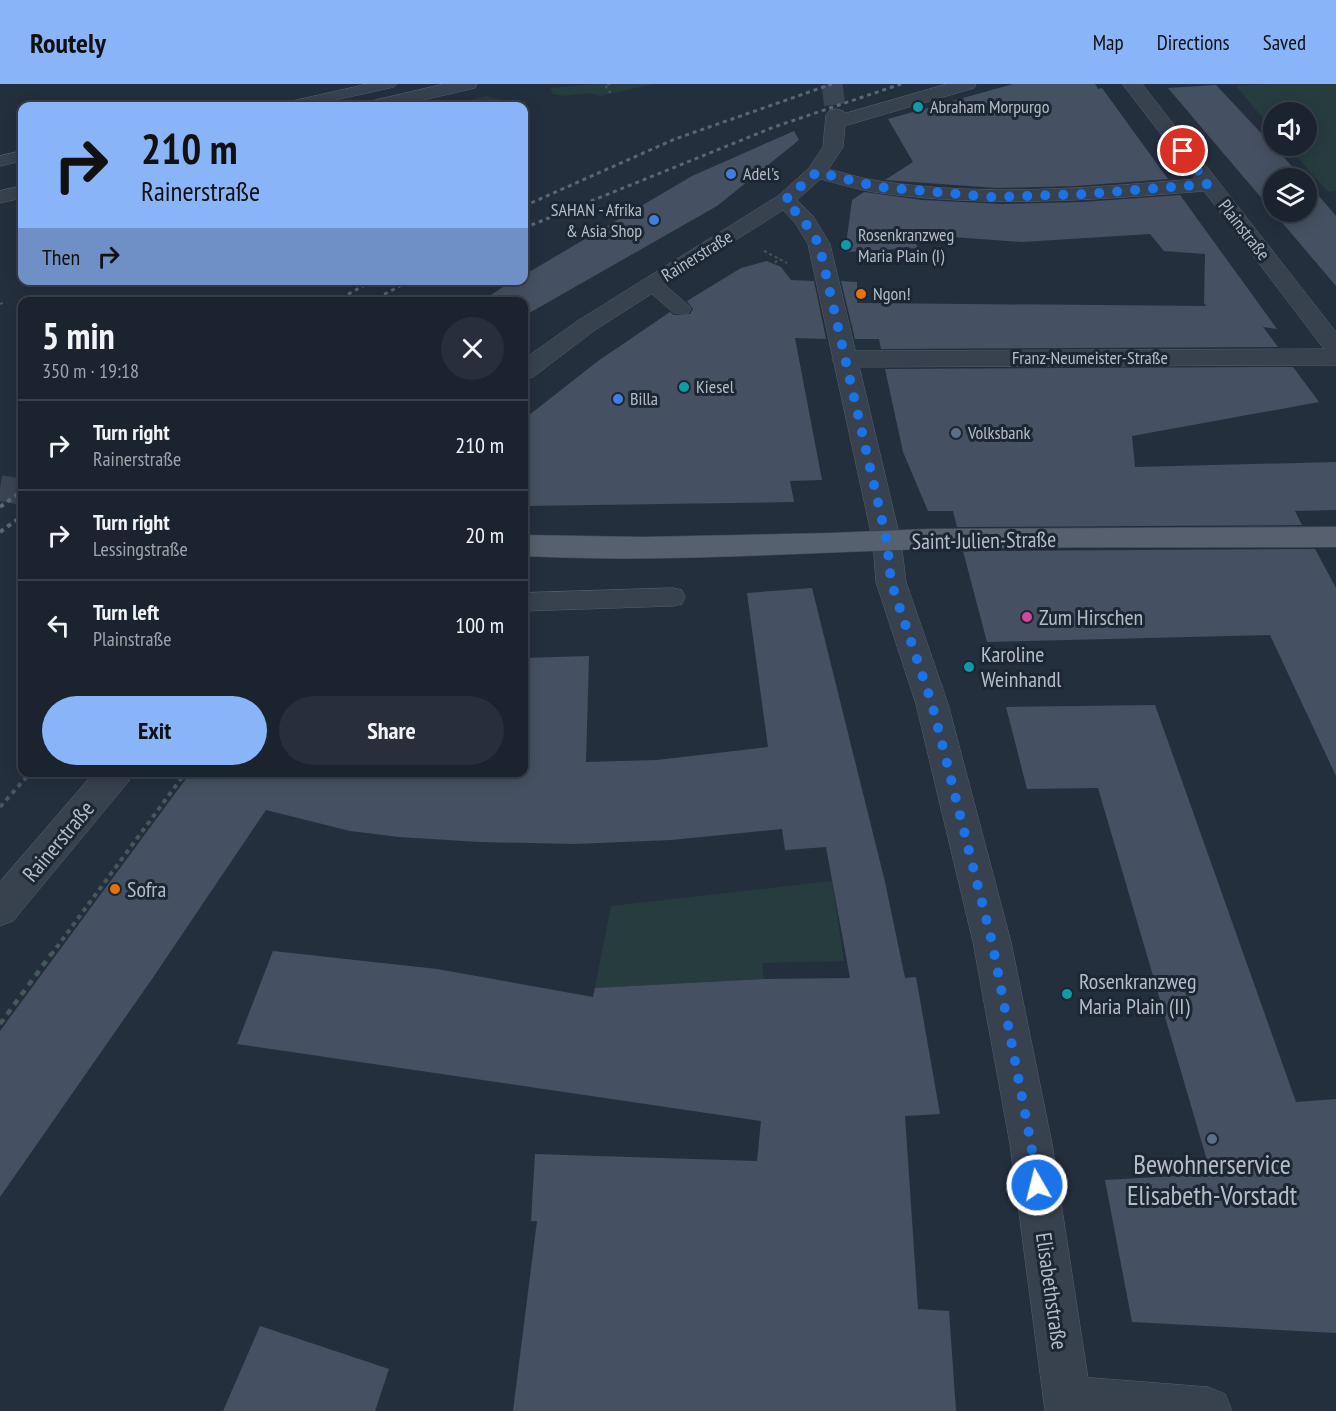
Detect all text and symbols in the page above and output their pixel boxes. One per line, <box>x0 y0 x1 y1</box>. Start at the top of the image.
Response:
text: Routely <box>30 24 106 61</box>
text: Map <box>1093 29 1124 56</box>
text: Directions <box>1157 29 1230 56</box>
text: Saved <box>1263 29 1306 56</box>
place label: Abraham Morpurgo <box>930 95 1050 118</box>
marker: Abraham Morpurgo <box>911 100 925 114</box>
map controls <box>1263 102 1317 222</box>
button: sound <box>1263 102 1317 156</box>
text: 210 m <box>141 121 238 176</box>
pin <box>1157 125 1208 176</box>
icon: right <box>42 126 120 204</box>
icon: arrive <box>1166 134 1199 167</box>
place label: Adel's <box>743 162 779 185</box>
marker: Adel's <box>724 167 738 181</box>
button: layers <box>1263 168 1317 222</box>
text: Rainerstraße <box>141 174 260 208</box>
street label: Plainstraße <box>1214 195 1275 265</box>
place label: SAHAN - Afrika & Asia Shop <box>551 198 642 242</box>
marker: SAHAN - Afrika & Asia Shop <box>647 213 661 227</box>
place label: Rosenkranzweg Maria Plain (I) <box>858 223 954 267</box>
street label: Rainerstraße <box>657 225 736 286</box>
marker: Rosenkranzweg Maria Plain (I) <box>839 238 853 252</box>
icon: right <box>92 240 125 273</box>
text: Then <box>42 243 80 271</box>
place label: Ngon! <box>873 282 911 305</box>
marker: Ngon! <box>854 287 868 301</box>
text: 5 min <box>42 312 115 359</box>
button: close <box>441 317 504 380</box>
street label: Franz-Neumeister-Straße <box>1012 346 1168 369</box>
text: 350 m · 19:18 <box>42 358 139 384</box>
place label: Kiesel <box>696 375 735 398</box>
marker: Kiesel <box>677 380 691 394</box>
place label: Billa <box>630 387 658 410</box>
marker: Billa <box>611 392 625 406</box>
text: Turn right <box>93 418 170 446</box>
place label: Volksbank <box>967 421 1030 444</box>
marker: Volksbank <box>949 426 963 440</box>
icon: right <box>42 429 75 462</box>
text: 210 m <box>455 431 504 459</box>
text: Rainerstraße <box>93 446 181 472</box>
text: Turn right <box>93 508 170 536</box>
icon: right <box>42 519 75 552</box>
text: 20 m <box>465 521 504 549</box>
street label: Saint-Julien-Straße <box>911 525 1057 555</box>
text: Lessingstraße <box>93 536 188 562</box>
text: Turn left <box>93 598 159 626</box>
place label: Zum Hirschen <box>1039 603 1143 631</box>
icon: left <box>42 609 75 642</box>
marker: Zum Hirschen <box>1020 610 1034 624</box>
text: 100 m <box>455 611 504 639</box>
text: Plainstraße <box>93 626 172 652</box>
place label: Karoline Weinhandl <box>981 640 1062 693</box>
marker: Karoline Weinhandl <box>962 660 976 674</box>
button: Exit <box>42 696 267 765</box>
button: Share <box>279 696 504 765</box>
street label: Rainerstraße <box>16 795 100 887</box>
place label: Sofra <box>127 875 166 903</box>
marker: Sofra <box>108 882 122 896</box>
place label: Rosenkranzweg Maria Plain (II) <box>1079 967 1197 1020</box>
marker: Rosenkranzweg Maria Plain (II) <box>1060 987 1074 1001</box>
marker: Bewohnerservice Elisabeth-Vorstadt <box>1205 1132 1219 1146</box>
place label: Bewohnerservice Elisabeth-Vorstadt <box>1127 1147 1298 1212</box>
position arrow <box>1005 1153 1069 1217</box>
street label: Elisabethstraße <box>1030 1231 1074 1351</box>

